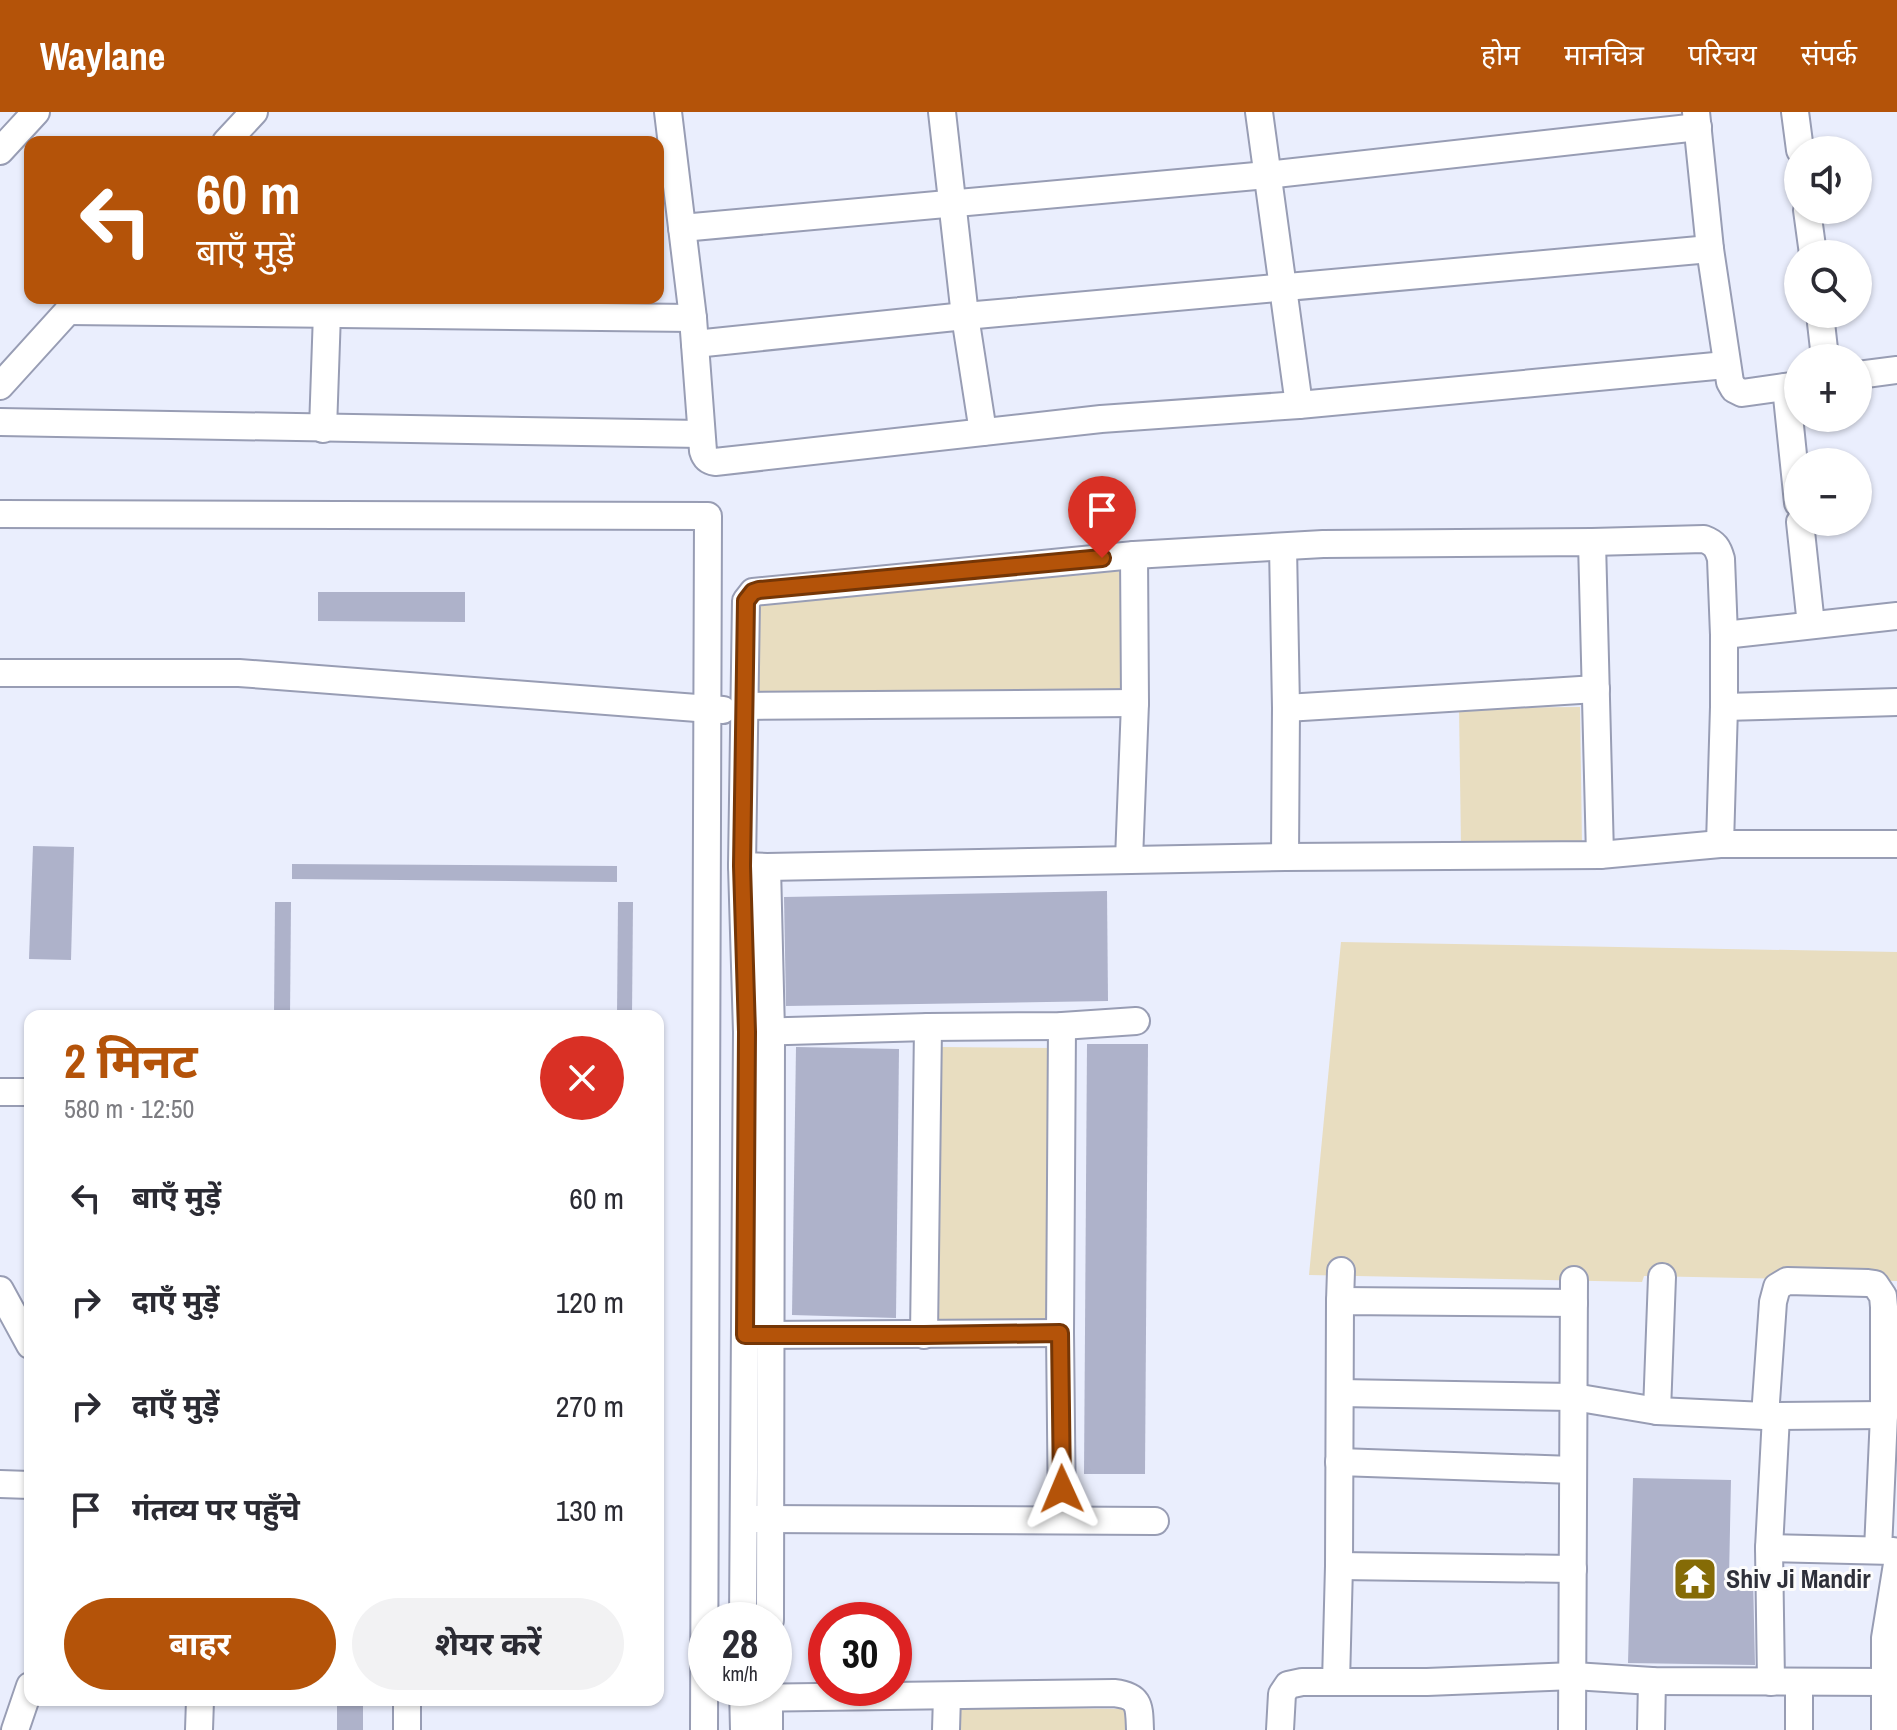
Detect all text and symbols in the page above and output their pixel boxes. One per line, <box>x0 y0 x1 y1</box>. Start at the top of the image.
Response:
text: Waylane <box>40 31 165 82</box>
text: होम <box>1481 36 1520 74</box>
text: मानचित्र <box>1564 36 1644 74</box>
text: परिचय <box>1688 36 1757 74</box>
text: संपर्क <box>1801 36 1857 74</box>
map controls <box>1784 136 1872 536</box>
button: sound <box>1784 136 1872 224</box>
text: 60 m <box>196 156 301 231</box>
icon: left <box>64 168 168 272</box>
text: बाएँ मुड़ें <box>196 228 295 276</box>
button: search <box>1784 240 1872 328</box>
button: + <box>1784 344 1872 432</box>
button: − <box>1784 448 1872 536</box>
pin <box>1068 476 1136 558</box>
icon: arrive <box>1080 488 1124 532</box>
text: 2 मिनट <box>64 1028 198 1093</box>
button: close <box>540 1036 624 1120</box>
text: 580 m · 12:50 <box>64 1091 194 1126</box>
icon: left <box>64 1176 108 1220</box>
text: बाएँ मुड़ें <box>132 1177 221 1217</box>
text: 60 m <box>569 1178 624 1218</box>
icon: right <box>64 1280 108 1324</box>
text: दाएँ मुड़ें <box>132 1281 219 1321</box>
text: 120 m <box>556 1282 624 1322</box>
icon: right <box>64 1384 108 1428</box>
text: दाएँ मुड़ें <box>132 1385 219 1425</box>
text: 270 m <box>556 1386 624 1426</box>
position arrow <box>1020 1447 1104 1531</box>
icon: arrive <box>64 1488 108 1532</box>
text: गंतव्य पर पहुँचे <box>132 1489 300 1529</box>
text: 130 m <box>556 1490 624 1530</box>
temple icon: Shiv Ji Mandir <box>1671 1555 1719 1603</box>
place label: Shiv Ji Mandir <box>1726 1561 1871 1596</box>
button: बाहर <box>64 1598 336 1690</box>
button: शेयर करें <box>352 1598 624 1690</box>
speed limit sign: 30 <box>808 1602 912 1706</box>
text: 28 <box>722 1617 758 1670</box>
text: km/h <box>722 1660 758 1687</box>

